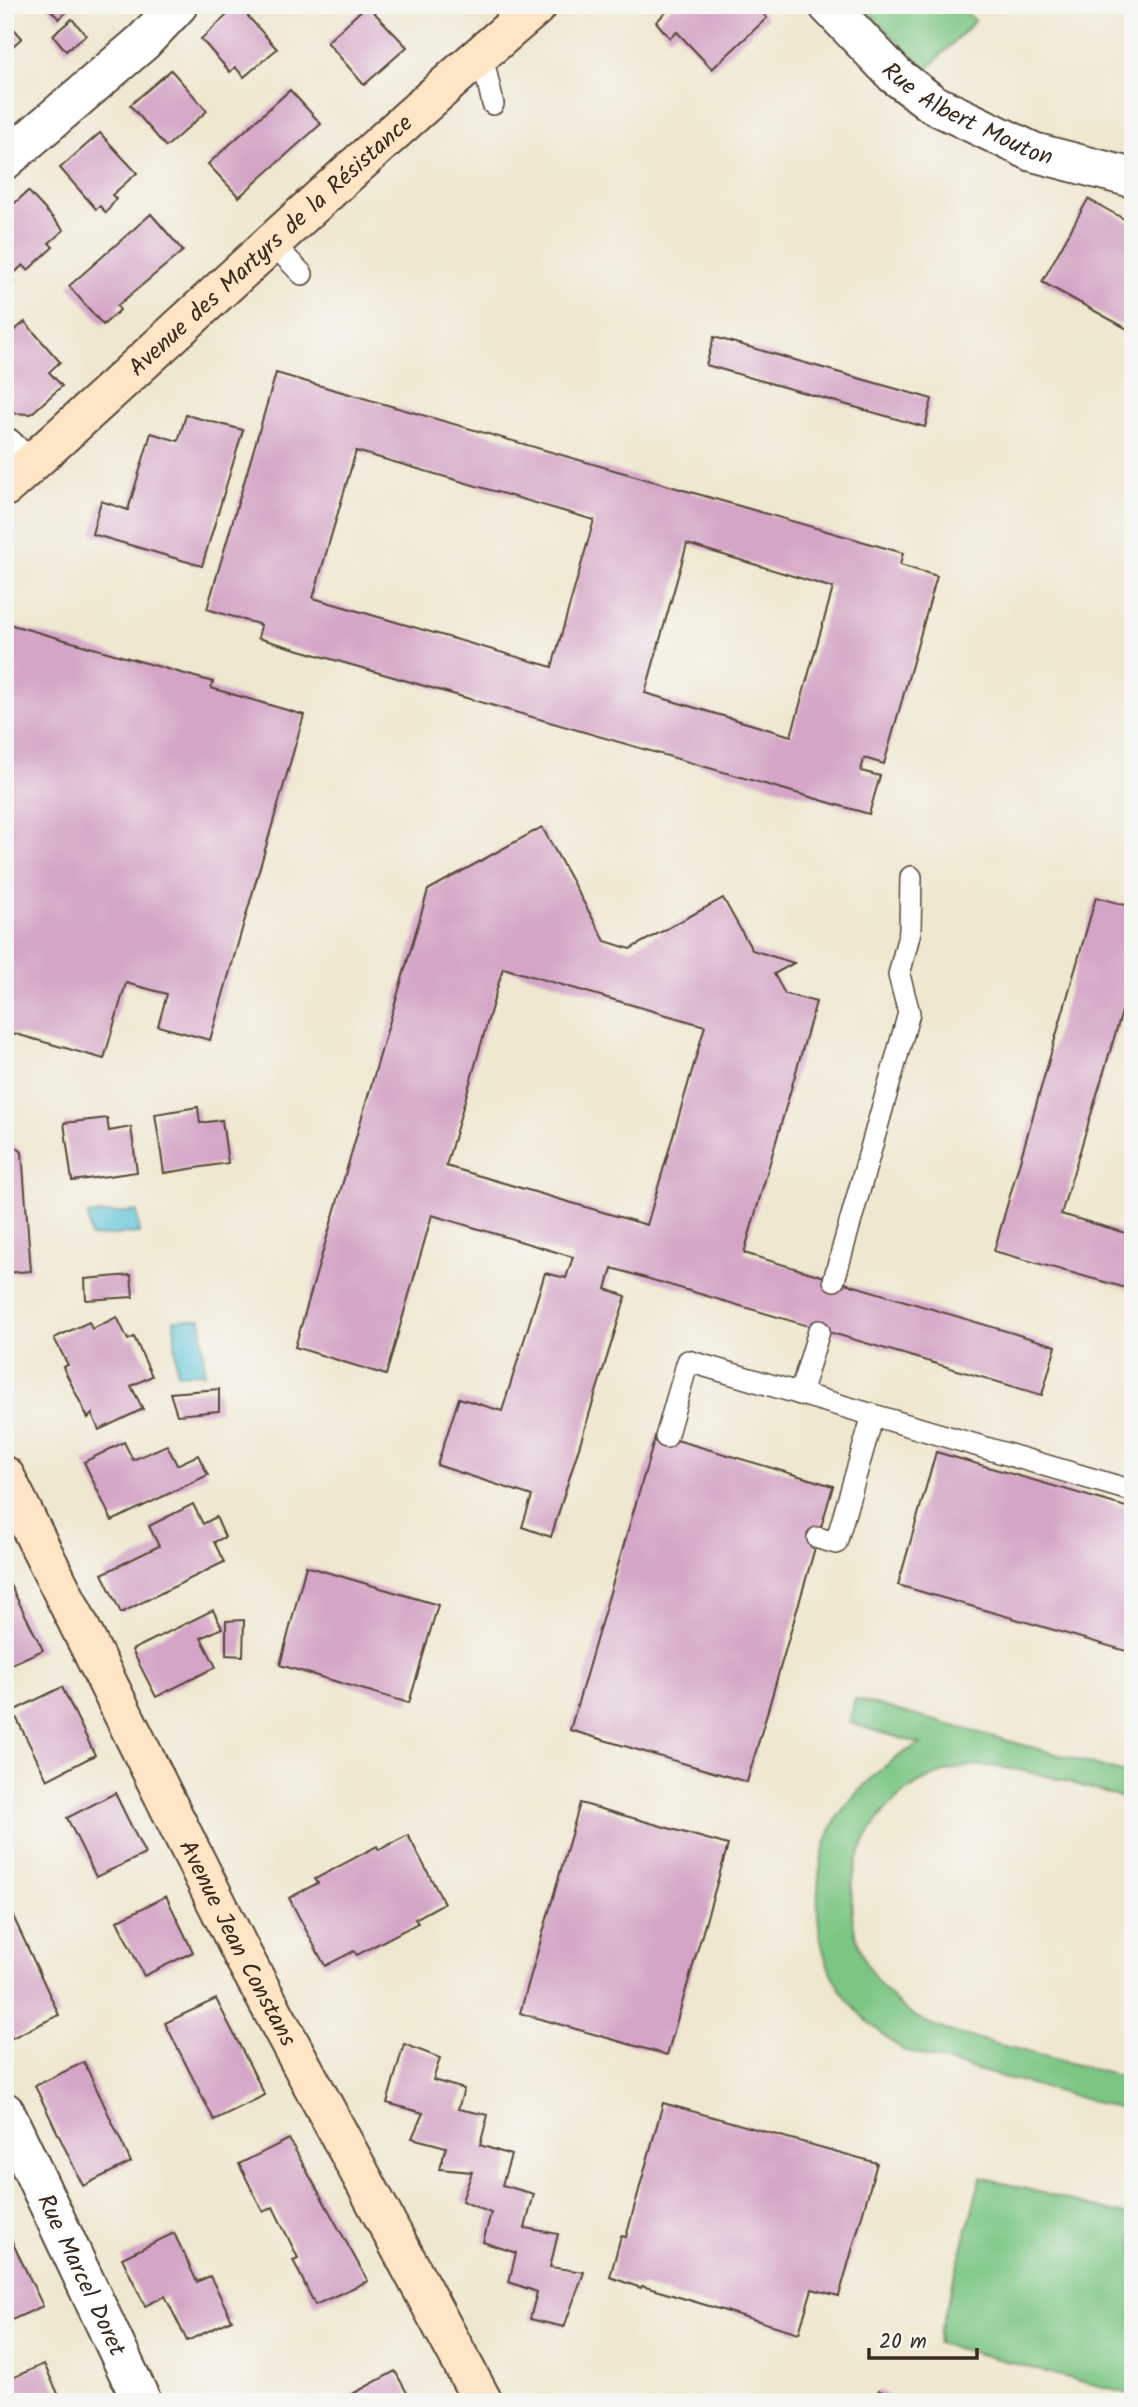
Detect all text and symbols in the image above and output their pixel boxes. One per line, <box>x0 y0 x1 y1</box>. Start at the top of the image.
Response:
street label: Rue Albert Mouton <box>871 54 1057 177</box>
street label: Avenue des Martyrs de la Résistance <box>120 105 423 387</box>
street label: Avenue Jean Constans <box>167 1834 306 2054</box>
street label: Rue Marcel Doret <box>25 2188 136 2364</box>
scale bar <box>869 2316 977 2360</box>
text: 20 m <box>879 2326 927 2359</box>

